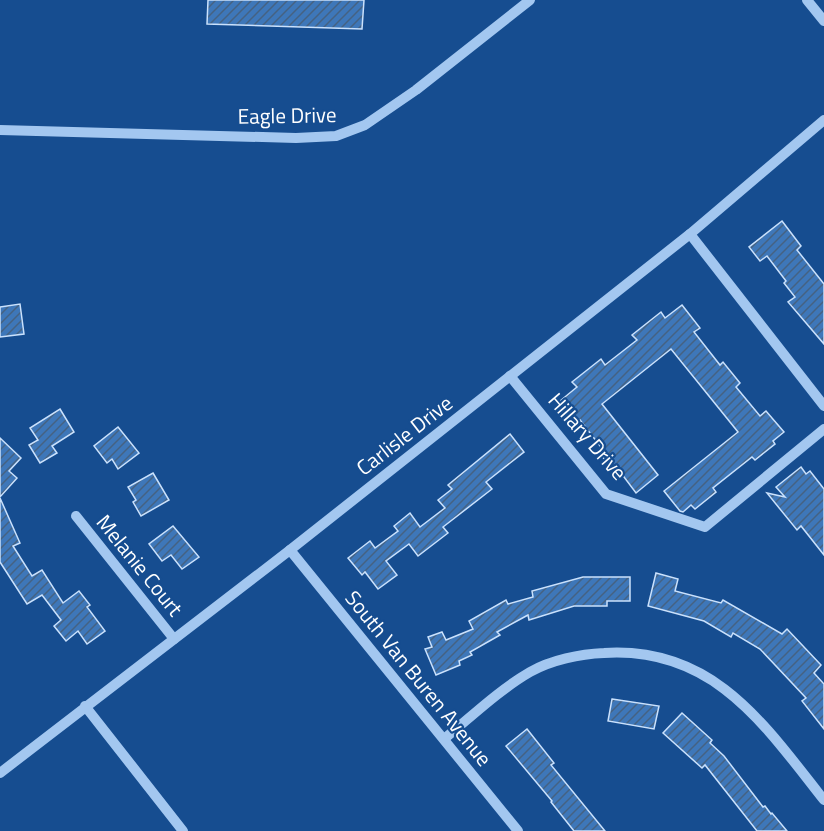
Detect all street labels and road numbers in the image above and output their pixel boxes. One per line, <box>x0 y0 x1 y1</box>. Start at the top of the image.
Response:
street label: Eagle Drive <box>237 98 337 132</box>
street label: Hillary Drive <box>541 385 635 487</box>
street label: Carlisle Drive <box>349 387 459 483</box>
street label: Melanie Court <box>89 507 191 623</box>
street label: South Van Buren Avenue <box>338 583 500 773</box>

